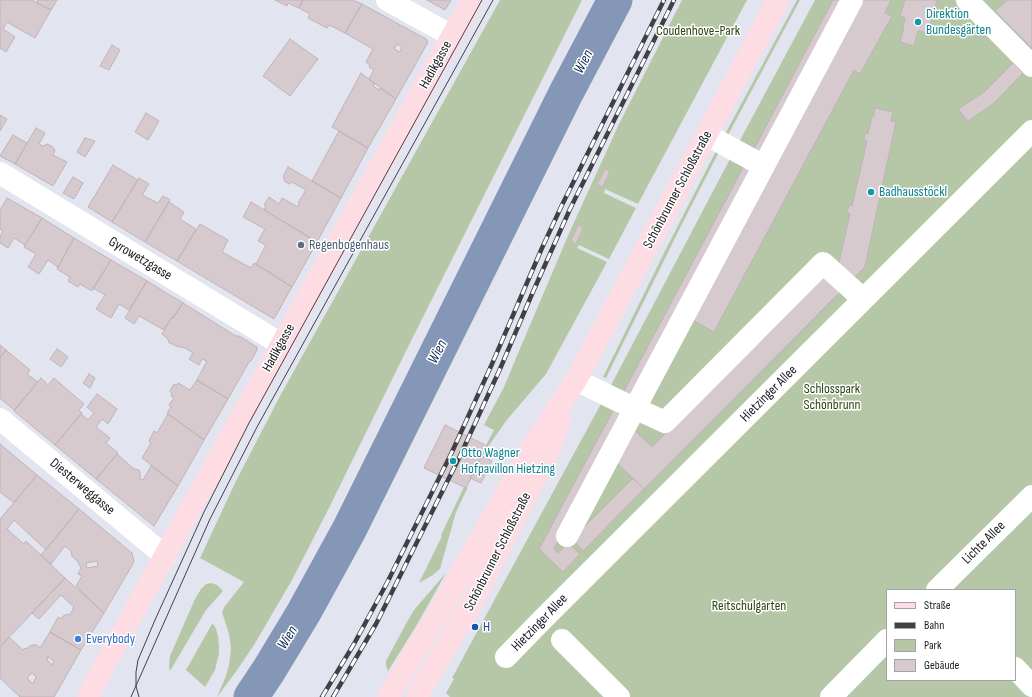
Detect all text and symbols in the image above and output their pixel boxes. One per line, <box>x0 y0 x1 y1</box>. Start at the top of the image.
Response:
place label: Direktion Bundesgärten <box>926 6 991 38</box>
marker: Direktion Bundesgärten <box>913 17 923 27</box>
park label: Coudenhove-Park <box>656 23 740 39</box>
street label: Hadikgasse <box>416 38 456 92</box>
water label: Wien <box>570 47 598 77</box>
street label: Schönbrunner Schloßstraße <box>640 128 716 252</box>
place label: Badhausstöckl <box>879 184 947 200</box>
marker: Badhausstöckl <box>866 187 876 197</box>
street label: Gyrowetzgasse <box>105 234 175 284</box>
place label: Regenbogenhaus <box>309 237 389 253</box>
marker: Regenbogenhaus <box>296 240 306 250</box>
street label: Hadikgasse <box>259 321 299 375</box>
water label: Wien <box>424 337 452 367</box>
street label: Hietzinger Allee <box>737 362 801 426</box>
park label: Schlosspark Schönbrunn <box>803 381 861 414</box>
place label: Otto Wagner Hofpavillon Hietzing <box>461 445 555 478</box>
street label: Diesterweggasse <box>46 455 118 519</box>
marker: Otto Wagner Hofpavillon Hietzing <box>448 456 458 466</box>
street label: Schönbrunner Schloßstraße <box>461 490 535 614</box>
street label: Lichte Allee <box>959 518 1009 568</box>
legend <box>886 589 1016 681</box>
street label: Hietzinger Allee <box>508 591 572 655</box>
park label: Reitschulgarten <box>712 598 786 614</box>
text: Straße <box>924 598 951 613</box>
text: Bahn <box>924 618 944 633</box>
place label: H <box>483 619 490 635</box>
marker: H <box>470 622 480 632</box>
water label: Wien <box>274 623 302 653</box>
place label: Everybody <box>86 631 135 647</box>
marker: Everybody <box>73 634 83 644</box>
text: Park <box>924 638 942 653</box>
text: Gebäude <box>924 658 959 673</box>

